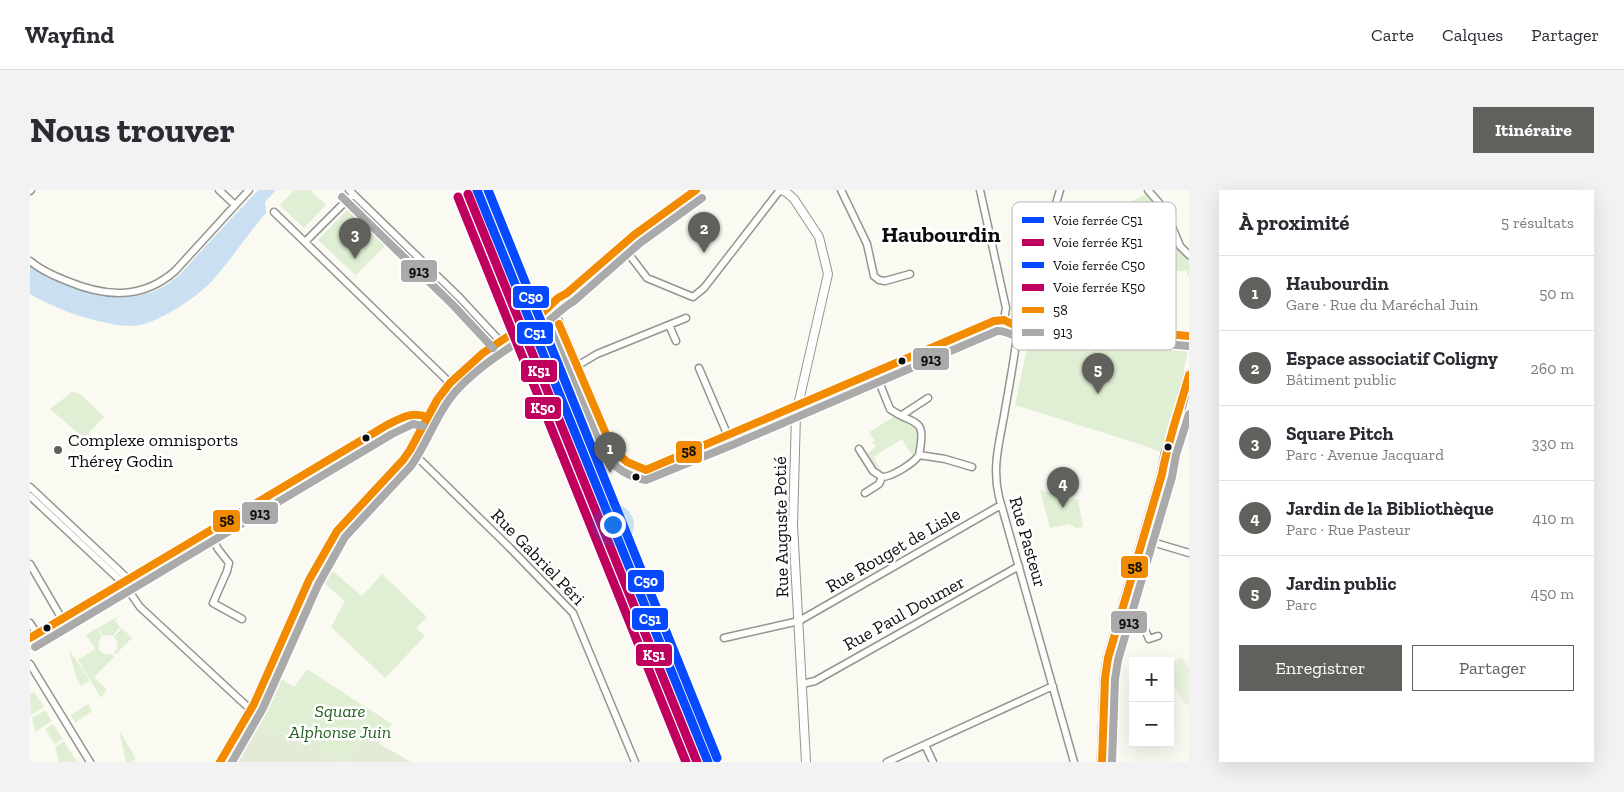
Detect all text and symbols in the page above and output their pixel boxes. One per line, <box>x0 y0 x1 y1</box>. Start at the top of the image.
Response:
text: Wayfind <box>25 20 114 49</box>
text: Carte <box>1371 24 1414 46</box>
text: Calques <box>1442 24 1503 46</box>
text: Partager <box>1531 24 1599 46</box>
button: Itinéraire <box>1473 107 1594 153</box>
text: Nous trouver <box>30 109 235 151</box>
legend <box>1012 202 1176 350</box>
text: À proximité <box>1239 210 1349 235</box>
pin: 2 <box>688 212 720 253</box>
text: Voie ferrée C51 <box>1052 212 1143 229</box>
text: 5 résultats <box>1501 213 1574 232</box>
pin: 3 <box>339 218 371 259</box>
district label: Haubourdin <box>882 221 1000 248</box>
text: Voie ferrée K51 <box>1052 234 1143 251</box>
text: Voie ferrée C50 <box>1052 257 1145 274</box>
line badge: 913 <box>400 259 438 283</box>
text: 913 <box>409 263 430 280</box>
text: Haubourdin <box>1286 272 1389 295</box>
text: Voie ferrée K50 <box>1052 279 1145 296</box>
text: 1 <box>1252 284 1258 303</box>
text: 50 m <box>1539 284 1574 303</box>
line badge: C50 <box>512 285 550 309</box>
text: C50 <box>519 289 543 306</box>
text: Gare · Rue du Maréchal Juin <box>1286 295 1478 314</box>
text: 58 <box>1053 302 1068 319</box>
line badge: C51 <box>516 321 554 345</box>
text: 913 <box>1053 324 1073 341</box>
text: C51 <box>524 325 546 342</box>
line badge: 913 <box>912 347 950 371</box>
text: Espace associatif Coligny <box>1286 347 1498 370</box>
text: 913 <box>921 351 942 368</box>
pin: 5 <box>1082 353 1114 394</box>
unlabelled marker <box>897 356 907 366</box>
line badge: K51 <box>520 359 558 383</box>
text: 2 <box>1251 359 1259 378</box>
text: 260 m <box>1531 359 1574 378</box>
text: K51 <box>528 363 551 380</box>
text: Bâtiment public <box>1286 370 1396 389</box>
line badge: K50 <box>524 396 562 420</box>
text: K50 <box>531 400 555 417</box>
text: Square Pitch <box>1286 422 1393 445</box>
place label: Complexe omnisports Thérey Godin <box>68 429 238 472</box>
pin: 1 <box>594 432 626 473</box>
unlabelled marker <box>361 433 371 443</box>
text: 3 <box>1251 434 1259 453</box>
text: 330 m <box>1532 434 1574 453</box>
line badge: 58 <box>675 440 703 464</box>
unlabelled marker <box>1163 442 1173 452</box>
text: 58 <box>682 443 697 460</box>
marker: Complexe omnisports Thérey Godin <box>52 444 64 456</box>
text: Parc · Avenue Jacquard <box>1286 445 1444 464</box>
street label: Rue Auguste Potié <box>769 456 793 598</box>
pin: 4 <box>1047 467 1079 508</box>
unlabelled marker <box>631 472 641 482</box>
street label: Rue Pasteur <box>1005 494 1051 590</box>
text: Jardin de la Bibliothèque <box>1286 497 1494 520</box>
line badge: 913 <box>241 501 279 525</box>
street label: Rue Rouget de Lisle <box>822 503 964 597</box>
street label: Rue Gabriel Péri <box>487 504 589 610</box>
text: 913 <box>250 505 271 522</box>
line badge: 58 <box>212 509 241 533</box>
text: 4 <box>1250 509 1260 528</box>
text: 410 m <box>1533 509 1574 528</box>
text: 58 <box>220 512 235 529</box>
your location <box>600 512 626 538</box>
text: Parc · Rue Pasteur <box>1286 520 1411 539</box>
line badge: 58 <box>1120 555 1149 579</box>
text: 58 <box>1128 559 1143 576</box>
line badge: C50 <box>627 569 665 593</box>
street label: Rue Paul Doumer <box>840 571 968 655</box>
text: Jardin public <box>1286 572 1397 595</box>
text: C50 <box>634 573 658 590</box>
text: 5 <box>1251 584 1259 603</box>
text: 450 m <box>1531 584 1574 603</box>
text: Parc <box>1286 595 1317 614</box>
line badge: C51 <box>631 607 669 631</box>
line badge: 913 <box>1110 610 1148 634</box>
text: C51 <box>639 611 661 628</box>
text: 913 <box>1119 614 1140 631</box>
unlabelled marker <box>42 623 52 633</box>
line badge: K51 <box>635 643 673 667</box>
button: Enregistrer <box>1239 645 1402 691</box>
button: Partager <box>1412 645 1574 691</box>
text: K51 <box>643 647 666 664</box>
map controls <box>1129 657 1174 747</box>
button: + <box>1129 657 1174 702</box>
park label: Square Alphonse Juin <box>288 700 391 743</box>
button: − <box>1129 702 1174 747</box>

